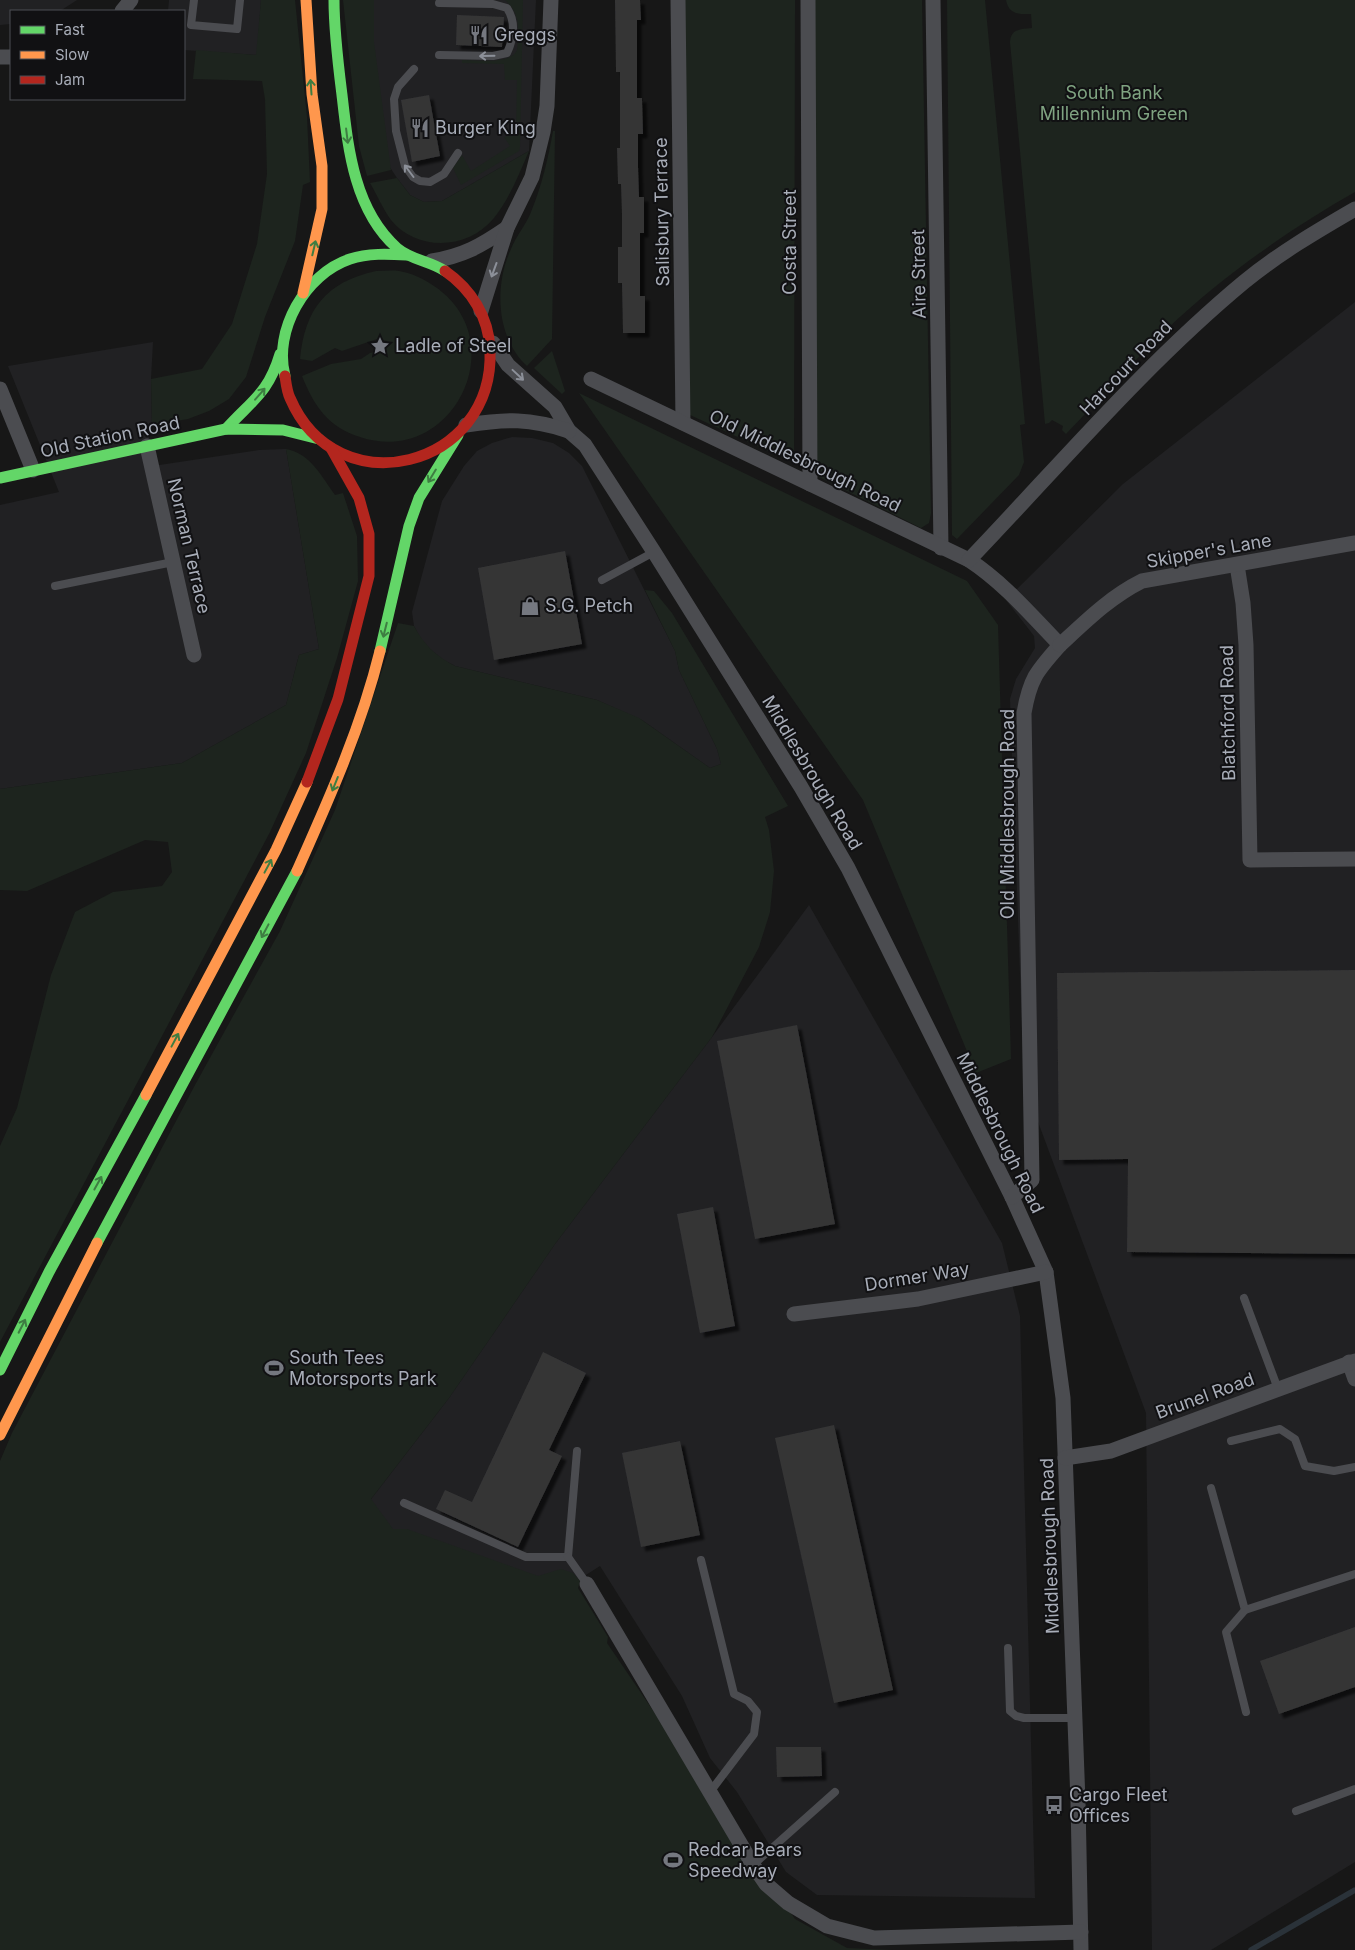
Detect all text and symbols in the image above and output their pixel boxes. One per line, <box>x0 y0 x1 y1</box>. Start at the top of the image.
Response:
legend <box>10 10 185 100</box>
text: Fast <box>55 20 85 39</box>
restaurant icon: Greggs <box>468 24 490 46</box>
place label: Greggs <box>494 24 556 45</box>
text: Slow <box>55 45 89 64</box>
one-way arrow <box>479 51 496 61</box>
text: Jam <box>55 70 85 89</box>
one-way arrow <box>307 79 316 95</box>
park label: South Bank Millennium Green <box>1040 82 1188 124</box>
restaurant icon: Burger King <box>409 117 431 139</box>
place label: Burger King <box>435 117 536 138</box>
one-way arrow <box>342 127 352 143</box>
street label: Salisbury Terrace <box>650 137 673 287</box>
one-way arrow <box>404 165 415 178</box>
street label: Costa Street <box>779 189 800 295</box>
street label: Aire Street <box>907 229 930 319</box>
one-way arrow <box>310 240 319 256</box>
one-way arrow <box>489 261 498 277</box>
street label: Harcourt Road <box>1075 316 1176 419</box>
place icon: Ladle of Steel <box>369 335 391 357</box>
place label: Ladle of Steel <box>395 335 511 356</box>
one-way arrow <box>512 369 524 381</box>
one-way arrow <box>255 388 266 401</box>
street label: Old Middlesbrough Road <box>706 405 904 516</box>
street label: Old Station Road <box>38 411 182 462</box>
one-way arrow <box>426 468 436 482</box>
street label: Norman Terrace <box>164 476 215 616</box>
street label: Skipper's Lane <box>1145 529 1273 572</box>
shop icon: S.G. Petch <box>519 595 541 617</box>
place label: S.G. Petch <box>545 595 633 616</box>
one-way arrow <box>380 622 389 638</box>
street label: Blatchford Road <box>1216 645 1239 781</box>
street label: Middlesbrough Road <box>758 692 867 854</box>
street label: Old Middlesbrough Road <box>997 709 1018 919</box>
one-way arrow <box>330 776 339 792</box>
one-way arrow <box>263 858 273 873</box>
one-way arrow <box>260 923 269 938</box>
one-way arrow <box>171 1033 180 1048</box>
street label: Middlesbrough Road <box>952 1049 1048 1217</box>
one-way arrow <box>94 1176 103 1191</box>
street label: Dormer Way <box>863 1258 971 1295</box>
one-way arrow <box>17 1319 27 1334</box>
place label: South Tees Motorsports Park <box>289 1347 437 1389</box>
sports icon: South Tees Motorsports Park <box>263 1357 285 1379</box>
street label: Brunel Road <box>1153 1368 1257 1423</box>
street label: Middlesbrough Road <box>1036 1458 1063 1634</box>
place label: Cargo Fleet Offices <box>1069 1784 1168 1826</box>
bus stop icon: Cargo Fleet Offices <box>1043 1794 1065 1816</box>
place label: Redcar Bears Speedway <box>688 1839 802 1881</box>
sports icon: Redcar Bears Speedway <box>662 1849 684 1871</box>

